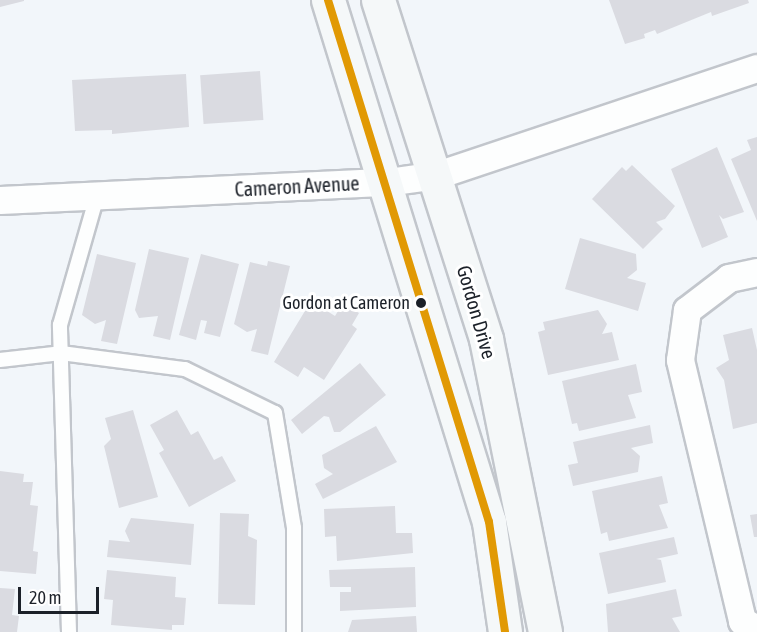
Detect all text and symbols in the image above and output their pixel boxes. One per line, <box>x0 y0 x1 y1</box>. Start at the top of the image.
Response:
street label: Cameron Avenue <box>234 171 360 201</box>
street label: Gordon Drive <box>452 263 502 361</box>
place label: Gordon at Cameron <box>282 292 410 314</box>
marker: Gordon at Cameron <box>415 297 427 309</box>
scale bar <box>21 575 102 613</box>
text: 20 m <box>29 587 61 608</box>

